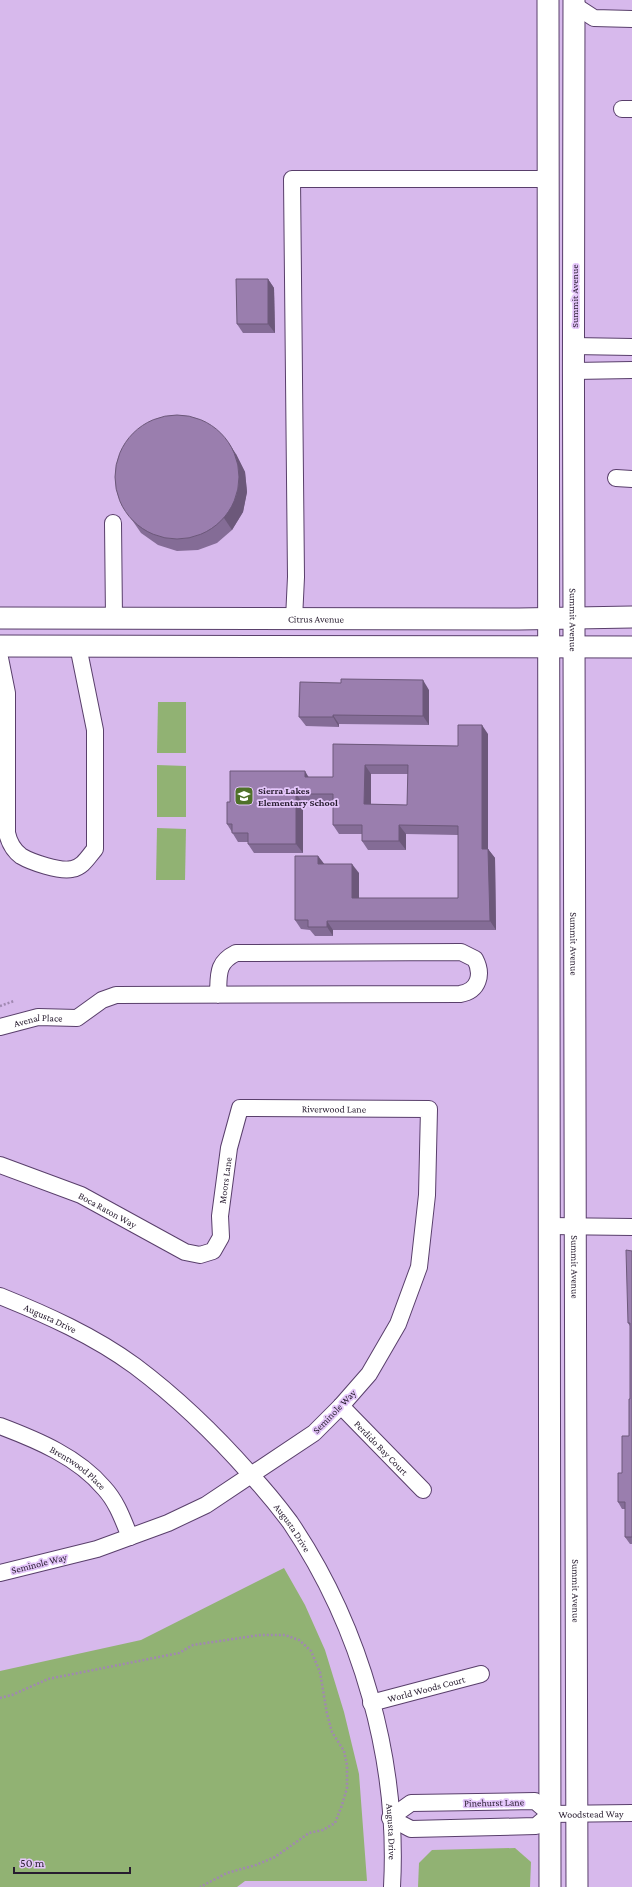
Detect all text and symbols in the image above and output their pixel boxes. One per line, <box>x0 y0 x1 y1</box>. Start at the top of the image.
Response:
street label: Summit Avenue <box>569 264 580 328</box>
street label: Summit Avenue <box>568 588 579 652</box>
street label: Citrus Avenue <box>288 614 345 625</box>
school or university icon: Sierra Lakes Elementary School <box>233 785 255 807</box>
place label: Sierra Lakes Elementary School <box>258 785 338 808</box>
street label: Summit Avenue <box>568 912 579 976</box>
street label: Avenal Place <box>12 1012 63 1029</box>
street label: Riverwood Lane <box>302 1103 367 1115</box>
street label: Moors Lane <box>217 1156 234 1204</box>
street label: Boca Raton Way <box>77 1190 139 1231</box>
street label: Summit Avenue <box>569 1235 580 1299</box>
street label: Augusta Drive <box>22 1302 79 1336</box>
street label: Seminole Way <box>311 1387 358 1436</box>
street label: Perdido Bay Court <box>352 1418 411 1478</box>
street label: Brentwood Place <box>48 1443 108 1492</box>
street label: Augusta Drive <box>272 1501 313 1555</box>
street label: Seminole Way <box>10 1551 68 1576</box>
street label: Summit Avenue <box>570 1559 581 1623</box>
street label: World Woods Court <box>386 1673 467 1704</box>
street label: Pinehurst Lane <box>464 1796 525 1809</box>
street label: Augusta Drive <box>384 1803 398 1860</box>
street label: Woodstead Way <box>558 1808 624 1820</box>
scale bar <box>14 1849 130 1875</box>
text: 50 m <box>20 1856 45 1870</box>

